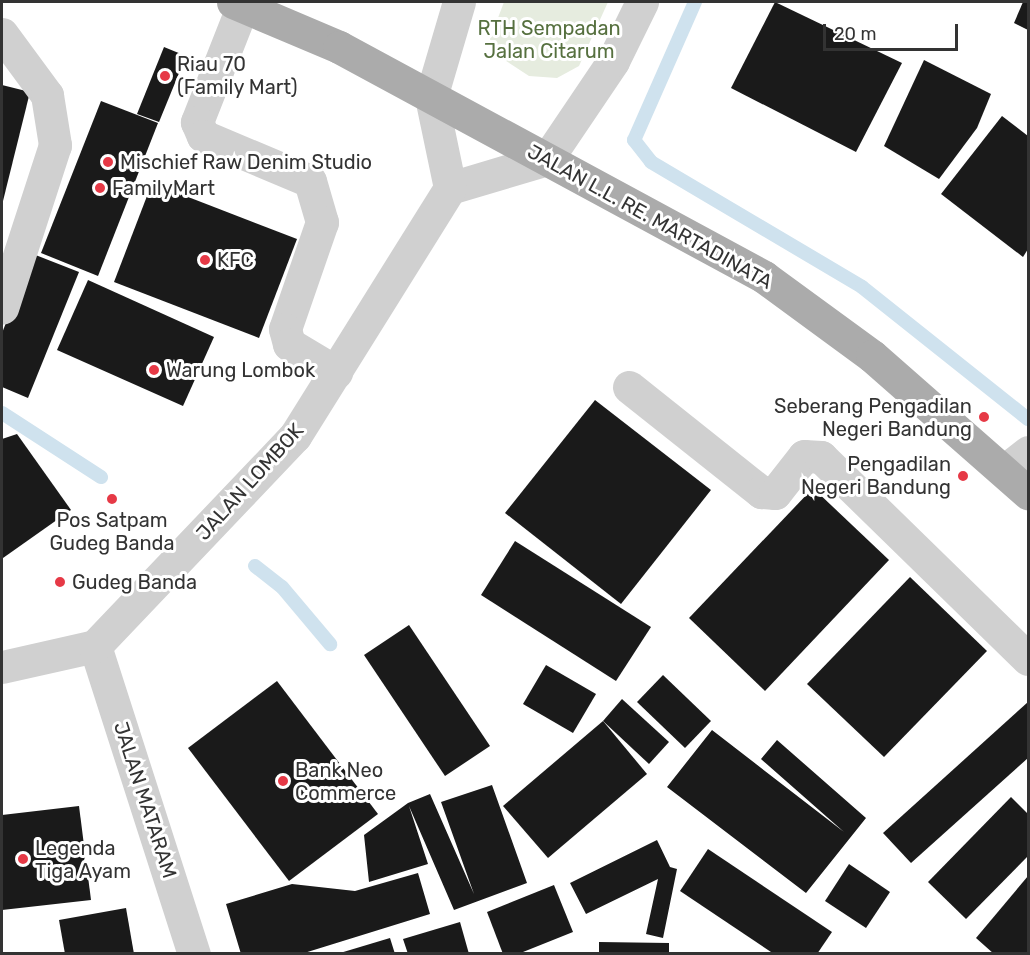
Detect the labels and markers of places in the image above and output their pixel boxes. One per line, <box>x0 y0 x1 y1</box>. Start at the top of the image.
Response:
place label: Riau 70 (Family Mart) <box>177 52 298 99</box>
marker: Riau 70 (Family Mart) <box>158 69 172 83</box>
place label: Mischief Raw Denim Studio <box>120 150 373 174</box>
marker: Mischief Raw Denim Studio <box>101 155 115 169</box>
place label: FamilyMart <box>112 176 215 200</box>
marker: FamilyMart <box>93 181 107 195</box>
place label: KFC <box>217 248 254 272</box>
marker: KFC <box>198 253 212 267</box>
place label: Warung Lombok <box>166 358 315 382</box>
marker: Warung Lombok <box>147 363 161 377</box>
place label: Seberang Pengadilan Negeri Bandung <box>774 394 972 441</box>
marker: Seberang Pengadilan Negeri Bandung <box>977 410 991 424</box>
place label: Pengadilan Negeri Bandung <box>801 452 951 499</box>
marker: Pengadilan Negeri Bandung <box>956 469 970 483</box>
marker: Pos Satpam Gudeg Banda <box>105 492 119 506</box>
place label: Pos Satpam Gudeg Banda <box>49 508 175 555</box>
place label: Gudeg Banda <box>72 570 197 594</box>
marker: Gudeg Banda <box>53 575 67 589</box>
place label: Bank Neo Commerce <box>295 758 396 805</box>
marker: Bank Neo Commerce <box>276 774 290 788</box>
place label: Legenda Tiga Ayam <box>35 836 131 883</box>
marker: Legenda Tiga Ayam <box>16 852 30 866</box>

